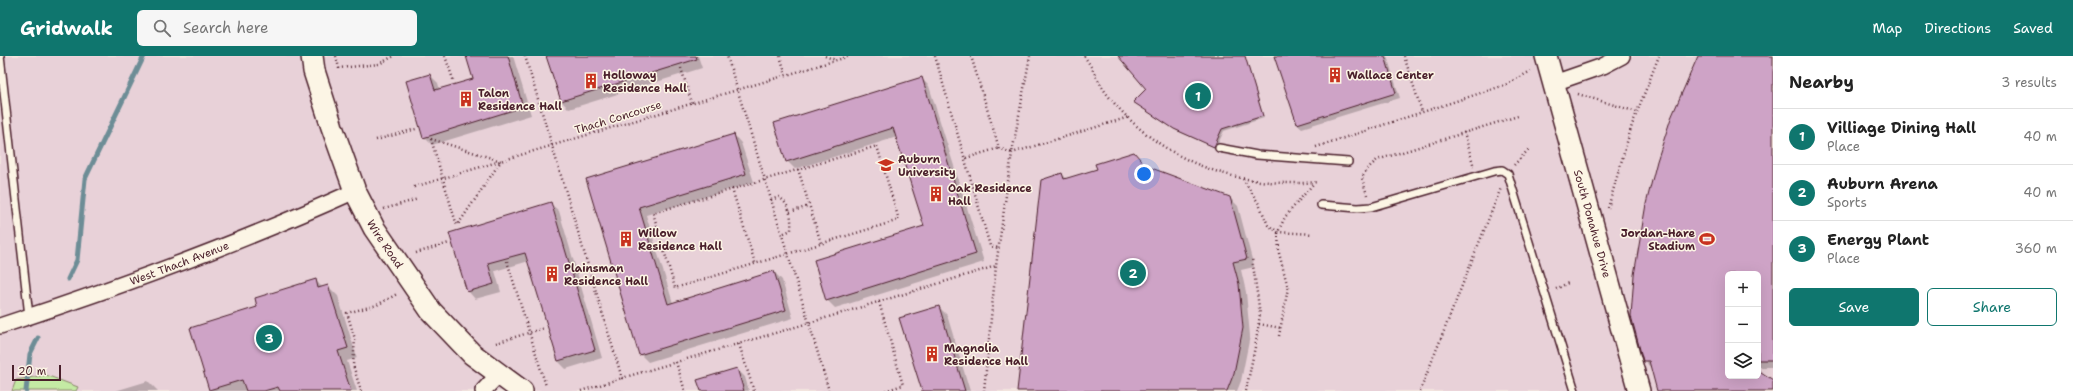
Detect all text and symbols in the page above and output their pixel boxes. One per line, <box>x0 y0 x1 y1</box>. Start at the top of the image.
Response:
search box <box>137 10 417 46</box>
text: Gridwalk <box>20 16 113 41</box>
icon: search <box>151 17 173 39</box>
text: Search here <box>183 18 269 38</box>
text: Map <box>1873 19 1903 37</box>
text: Directions <box>1925 19 1991 37</box>
text: Saved <box>2013 19 2053 37</box>
building icon: Wallace Center <box>1326 66 1344 84</box>
place label: Holloway Residence Hall <box>603 68 687 96</box>
place label: Wallace Center <box>1347 68 1434 83</box>
text: Nearby <box>1789 71 1854 93</box>
building icon: Holloway Residence Hall <box>582 72 600 90</box>
text: 3 results <box>2001 74 2057 91</box>
pin: 1 <box>1185 81 1211 111</box>
place label: Talon Residence Hall <box>478 86 562 114</box>
building icon: Talon Residence Hall <box>457 90 475 108</box>
street label: Thach Concourse <box>573 97 663 138</box>
text: Villiage Dining Hall <box>1827 118 1976 138</box>
text: 1 <box>1799 128 1805 145</box>
text: 40 m <box>2023 128 2057 145</box>
text: Place <box>1827 138 1860 155</box>
place label: Auburn University <box>898 152 956 180</box>
school or university icon: Auburn University <box>877 156 895 174</box>
your location <box>1134 164 1154 184</box>
street label: South Donahue Drive <box>1570 168 1614 280</box>
text: Auburn Arena <box>1827 174 1938 194</box>
place label: Oak Residence Hall <box>948 181 1032 209</box>
text: 2 <box>1797 184 1807 201</box>
text: 40 m <box>2023 184 2057 201</box>
building icon: Oak Residence Hall <box>927 185 945 203</box>
text: Sports <box>1827 194 1867 211</box>
street label: Wire Road <box>363 217 407 272</box>
place label: Willow Residence Hall <box>638 226 722 254</box>
place label: Jordan-Hare Stadium <box>1621 226 1695 254</box>
building icon: Willow Residence Hall <box>617 230 635 248</box>
sports icon: Jordan-Hare Stadium <box>1698 230 1716 248</box>
text: Energy Plant <box>1827 230 1929 250</box>
street label: West Thach Avenue <box>128 238 231 289</box>
text: 3 <box>1797 240 1807 257</box>
text: 360 m <box>2015 240 2057 257</box>
text: Place <box>1827 250 1860 267</box>
pin: 2 <box>1120 258 1146 288</box>
place label: Plainsman Residence Hall <box>564 261 648 289</box>
building icon: Plainsman Residence Hall <box>543 265 561 283</box>
map controls <box>1725 271 1761 379</box>
button: + <box>1725 271 1761 307</box>
button: Save <box>1789 288 1919 326</box>
button: Share <box>1927 288 2057 326</box>
button: − <box>1725 307 1761 343</box>
pin: 3 <box>256 323 282 353</box>
place label: Magnolia Residence Hall <box>944 341 1028 369</box>
button: layers <box>1725 343 1761 379</box>
building icon: Magnolia Residence Hall <box>923 345 941 363</box>
scale bar <box>12 363 61 382</box>
text: 20 m <box>18 364 46 379</box>

